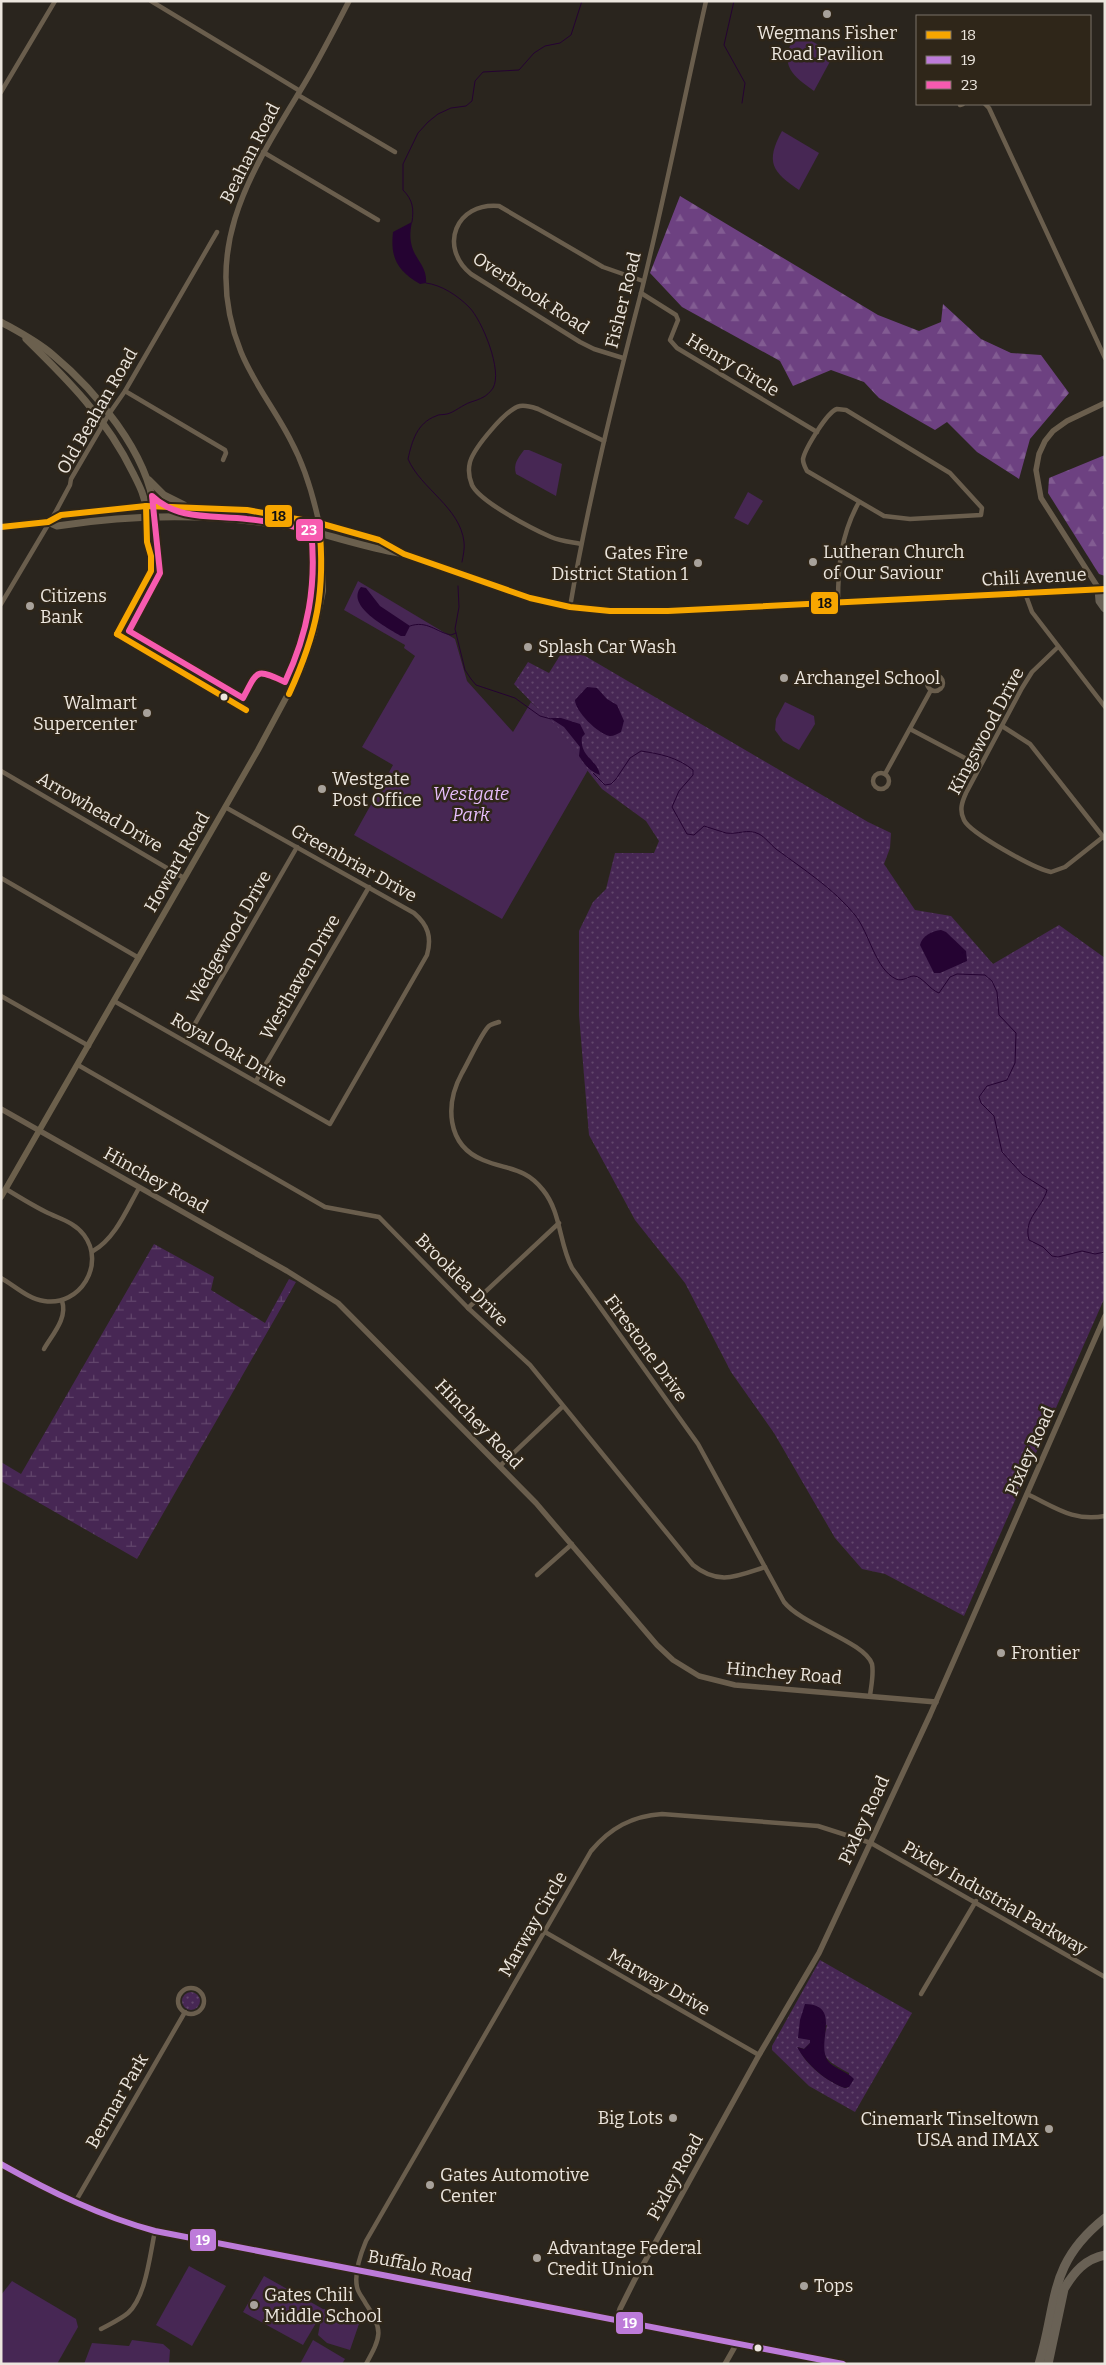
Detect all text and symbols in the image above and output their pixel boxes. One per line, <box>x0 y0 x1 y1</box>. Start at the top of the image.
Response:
marker: Wegmans Fisher Road Pavilion <box>821 8 833 20</box>
legend <box>916 15 1091 105</box>
place label: Wegmans Fisher Road Pavilion <box>757 22 897 65</box>
text: 18 <box>961 26 976 44</box>
text: 19 <box>961 51 976 69</box>
text: 23 <box>961 76 978 94</box>
street label: Beahan Road <box>215 99 285 207</box>
street label: Overbrook Road <box>469 247 594 339</box>
street label: Fisher Road <box>600 249 646 351</box>
street label: Henry Circle <box>683 329 783 401</box>
street label: Old Beahan Road <box>52 344 142 478</box>
line badge: 18 <box>264 504 293 528</box>
text: 18 <box>272 508 286 525</box>
line badge: 23 <box>295 518 324 542</box>
text: 23 <box>301 522 317 539</box>
place label: Lutheran Church of Our Saviour <box>823 541 965 584</box>
place label: Gates Fire District Station 1 <box>551 542 689 585</box>
marker: Lutheran Church of Our Saviour <box>807 556 819 568</box>
marker: Gates Fire District Station 1 <box>692 557 704 569</box>
street label: Chili Avenue <box>981 563 1087 591</box>
place label: Citizens Bank <box>40 585 107 628</box>
line badge: 18 <box>810 591 839 615</box>
text: 18 <box>818 595 832 612</box>
marker: Citizens Bank <box>24 600 36 612</box>
place label: Splash Car Wash <box>538 636 676 658</box>
marker: Splash Car Wash <box>522 641 534 653</box>
street label: Kingswood Drive <box>943 664 1029 798</box>
place label: Archangel School <box>794 667 940 689</box>
marker: Archangel School <box>778 672 790 684</box>
place label: Walmart Supercenter <box>33 692 137 735</box>
unlabelled marker <box>219 692 229 702</box>
marker: Walmart Supercenter <box>141 707 153 719</box>
street label: Arrowhead Drive <box>33 767 167 857</box>
place label: Westgate Post Office <box>332 768 422 811</box>
marker: Westgate Post Office <box>316 783 328 795</box>
park label: Westgate Park <box>433 783 509 826</box>
street label: Howard Road <box>139 808 215 916</box>
street label: Greenbriar Drive <box>287 819 421 907</box>
street label: Wedgewood Drive <box>182 866 276 1008</box>
street label: Westhaven Drive <box>255 911 345 1043</box>
street label: Royal Oak Drive <box>167 1008 291 1092</box>
street label: Hinchey Road <box>100 1142 212 1218</box>
street label: Brooklea Drive <box>411 1229 513 1331</box>
street label: Firestone Drive <box>600 1290 692 1406</box>
street label: Hinchey Road <box>431 1375 527 1474</box>
street label: Pixley Road <box>1001 1403 1060 1499</box>
place label: Frontier <box>1011 1642 1080 1664</box>
marker: Frontier <box>995 1647 1007 1659</box>
street label: Hinchey Road <box>725 1657 843 1689</box>
street label: Pixley Road <box>834 1772 894 1868</box>
street label: Pixley Industrial Parkway <box>899 1836 1092 1960</box>
street label: Marway Circle <box>494 1867 572 1981</box>
street label: Marway Drive <box>604 1944 714 2020</box>
street label: Bermar Park <box>81 2049 153 2152</box>
place label: Big Lots <box>598 2107 663 2129</box>
place label: Cinemark Tinseltown USA and IMAX <box>860 2108 1040 2151</box>
marker: Big Lots <box>667 2112 679 2124</box>
marker: Cinemark Tinseltown USA and IMAX <box>1043 2123 1055 2135</box>
street label: Pixley Road <box>642 2130 708 2224</box>
place label: Gates Automotive Center <box>440 2164 589 2207</box>
marker: Gates Automotive Center <box>424 2179 436 2191</box>
line badge: 19 <box>189 2228 217 2252</box>
text: 19 <box>196 2232 210 2249</box>
place label: Advantage Federal Credit Union <box>547 2237 702 2280</box>
street label: Buffalo Road <box>366 2245 474 2287</box>
marker: Advantage Federal Credit Union <box>531 2252 543 2264</box>
place label: Tops <box>814 2275 853 2297</box>
marker: Tops <box>798 2280 810 2292</box>
place label: Gates Chili Middle School <box>264 2284 382 2327</box>
marker: Gates Chili Middle School <box>248 2299 260 2311</box>
line badge: 19 <box>615 2311 644 2335</box>
text: 19 <box>623 2315 637 2332</box>
unlabelled marker <box>753 2343 763 2353</box>

